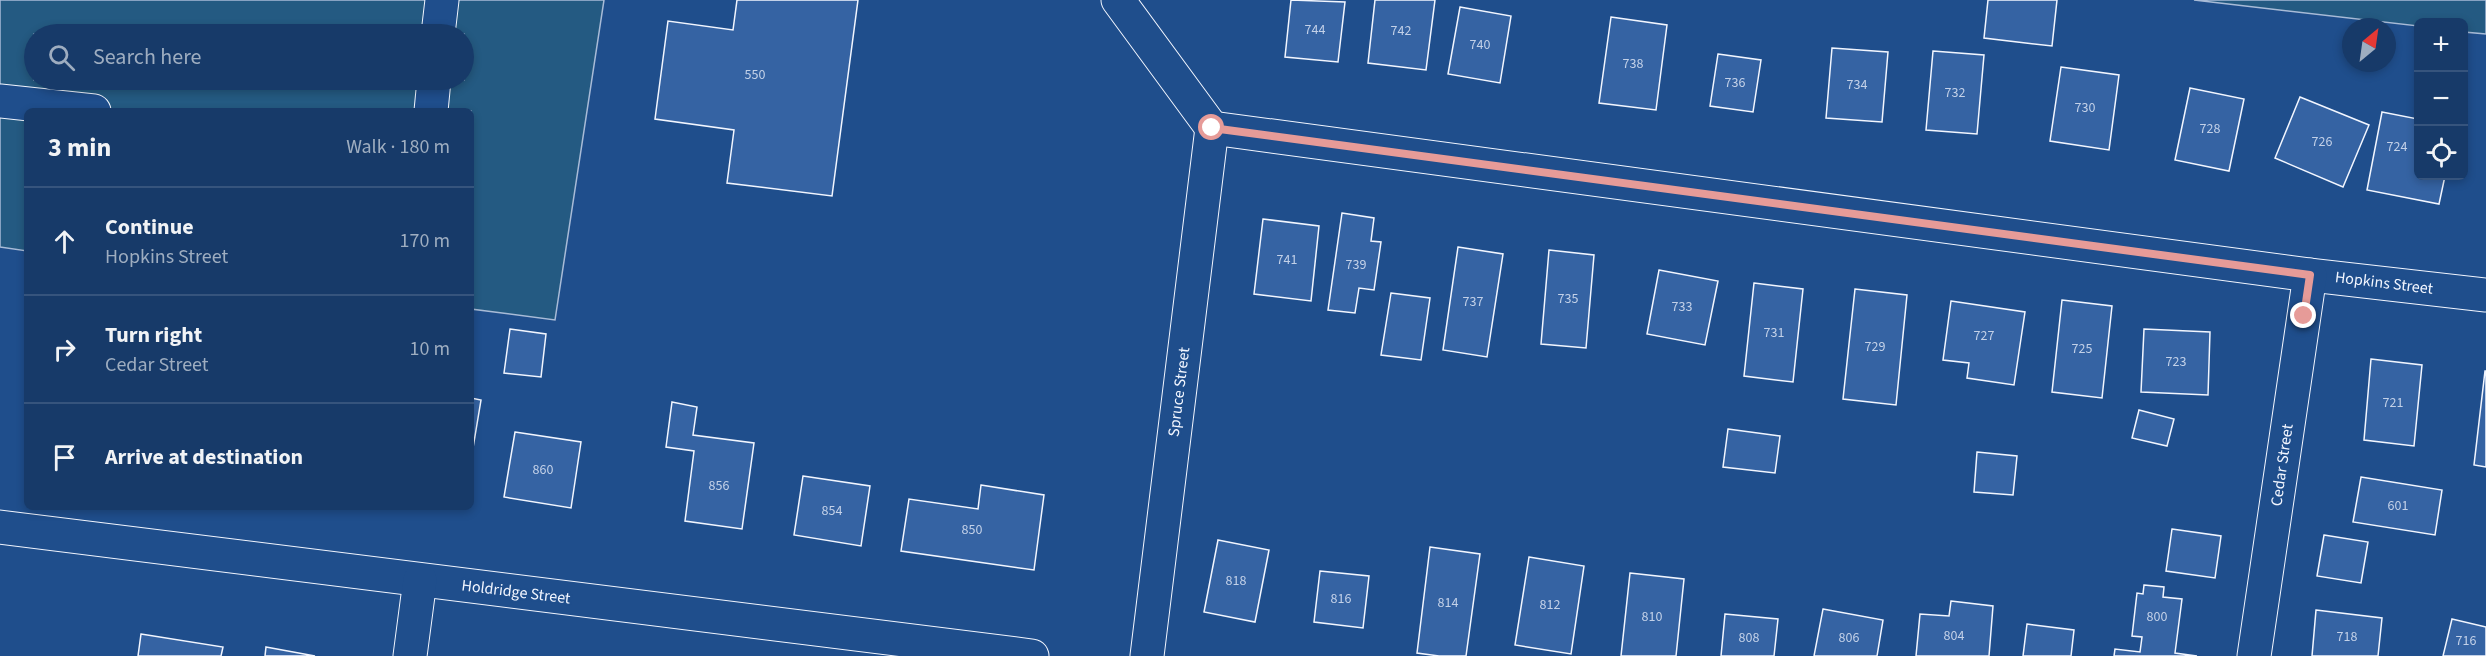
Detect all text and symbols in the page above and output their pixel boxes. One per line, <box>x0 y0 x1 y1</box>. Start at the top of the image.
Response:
north arrow <box>2342 18 2396 72</box>
map controls <box>2414 18 2468 180</box>
button: + <box>2414 18 2468 72</box>
house number: 744 <box>1305 20 1325 40</box>
house number: 742 <box>1391 21 1411 41</box>
search box <box>24 24 474 90</box>
house number: 740 <box>1470 35 1490 55</box>
icon: search <box>45 41 78 74</box>
text: Search here <box>93 41 201 73</box>
house number: 738 <box>1623 54 1643 74</box>
house number: 550 <box>745 65 765 85</box>
button: − <box>2414 72 2468 126</box>
house number: 736 <box>1725 73 1745 93</box>
house number: 734 <box>1847 75 1867 95</box>
house number: 732 <box>1945 83 1965 103</box>
house number: 730 <box>2075 98 2095 118</box>
route start <box>1198 114 1224 140</box>
house number: 728 <box>2200 119 2220 139</box>
button: locate <box>2414 126 2468 180</box>
text: 3 min <box>48 129 111 166</box>
house number: 726 <box>2312 132 2332 152</box>
text: Walk · 180 m <box>346 133 450 161</box>
house number: 724 <box>2387 137 2407 157</box>
text: Continue <box>105 211 194 243</box>
icon: ahead <box>48 225 81 258</box>
text: 170 m <box>400 227 450 255</box>
text: Hopkins Street <box>105 243 228 271</box>
house number: 741 <box>1277 250 1297 270</box>
house number: 739 <box>1346 255 1366 275</box>
street label: Hopkins Street <box>2334 266 2435 300</box>
house number: 735 <box>1558 289 1578 309</box>
house number: 737 <box>1463 292 1483 312</box>
house number: 733 <box>1672 297 1692 317</box>
route end <box>2290 302 2316 328</box>
text: Turn right <box>105 319 202 351</box>
house number: 731 <box>1764 323 1784 343</box>
house number: 727 <box>1974 326 1994 346</box>
icon: right <box>48 333 81 366</box>
text: 10 m <box>410 335 450 363</box>
house number: 729 <box>1865 337 1885 357</box>
house number: 725 <box>2072 339 2092 359</box>
street label: Spruce Street <box>1163 345 1195 438</box>
text: Cedar Street <box>105 351 209 379</box>
house number: 723 <box>2166 352 2186 372</box>
house number: 721 <box>2383 393 2403 413</box>
street label: Cedar Street <box>2265 422 2299 508</box>
icon: arrive <box>48 441 81 474</box>
text: Arrive at destination <box>105 441 303 473</box>
house number: 860 <box>533 460 553 480</box>
house number: 856 <box>709 476 729 496</box>
house number: 601 <box>2388 496 2408 516</box>
house number: 854 <box>822 501 842 521</box>
house number: 850 <box>962 520 982 540</box>
house number: 818 <box>1226 571 1246 591</box>
street label: Holdridge Street <box>460 574 572 610</box>
house number: 816 <box>1331 589 1351 609</box>
house number: 814 <box>1438 593 1458 613</box>
house number: 812 <box>1540 595 1560 615</box>
house number: 810 <box>1642 607 1662 627</box>
house number: 800 <box>2147 607 2167 627</box>
house number: 804 <box>1944 626 1964 646</box>
house number: 718 <box>2337 627 2357 647</box>
house number: 808 <box>1739 628 1759 648</box>
house number: 806 <box>1839 628 1859 648</box>
house number: 716 <box>2456 631 2476 651</box>

